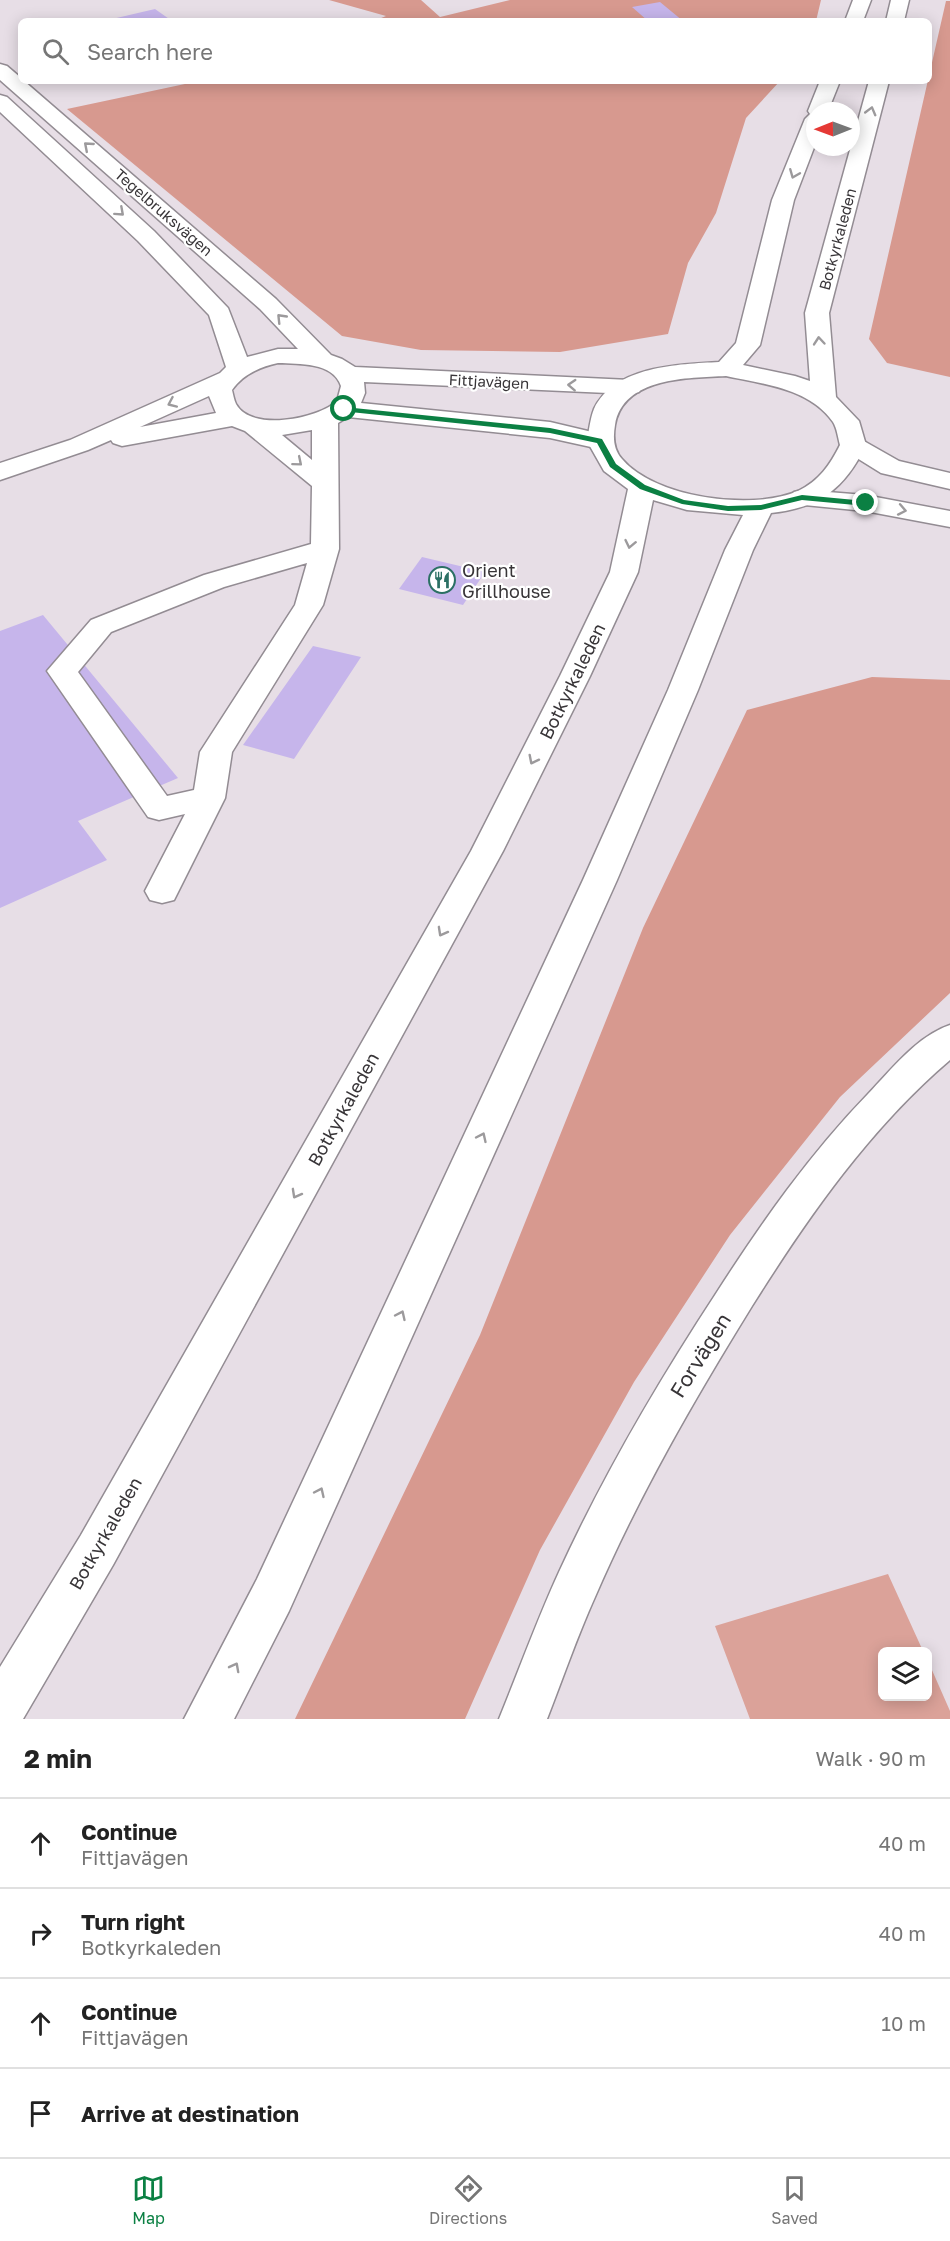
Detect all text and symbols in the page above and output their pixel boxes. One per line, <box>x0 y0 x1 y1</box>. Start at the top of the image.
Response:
search box <box>18 18 932 84</box>
icon: search <box>39 35 72 68</box>
text: Search here <box>87 38 213 65</box>
north arrow <box>806 102 860 156</box>
one-way arrow <box>864 106 877 116</box>
one-way arrow <box>84 143 95 154</box>
street label: Tegelbruksvägen <box>111 165 217 259</box>
one-way arrow <box>788 168 801 178</box>
street label: Botkyrkaleden <box>815 186 859 292</box>
one-way arrow <box>113 205 124 216</box>
one-way arrow <box>278 314 289 325</box>
one-way arrow <box>813 336 826 345</box>
street label: Fittjavägen <box>448 370 530 392</box>
one-way arrow <box>568 378 577 391</box>
route start <box>330 395 356 421</box>
one-way arrow <box>168 396 179 408</box>
one-way arrow <box>291 454 302 465</box>
route end <box>852 489 878 515</box>
one-way arrow <box>897 503 907 516</box>
one-way arrow <box>624 539 637 549</box>
place label: Orient Grillhouse <box>462 559 551 602</box>
restaurant icon: Orient Grillhouse <box>427 565 457 595</box>
street label: Botkyrkaleden <box>534 619 610 743</box>
one-way arrow <box>529 753 541 764</box>
one-way arrow <box>438 926 449 936</box>
street label: Botkyrkaleden <box>303 1048 383 1170</box>
one-way arrow <box>475 1133 487 1144</box>
one-way arrow <box>292 1188 303 1198</box>
street label: Forvägen <box>664 1308 736 1402</box>
one-way arrow <box>394 1310 406 1321</box>
street label: Botkyrkaleden <box>64 1473 146 1593</box>
one-way arrow <box>313 1487 325 1498</box>
map controls <box>878 1647 932 1701</box>
button: layers <box>878 1647 932 1701</box>
one-way arrow <box>228 1663 239 1674</box>
text: 2 min <box>24 1743 92 1774</box>
text: Walk · 90 m <box>815 1746 926 1770</box>
text: Continue <box>81 1818 177 1845</box>
icon: ahead <box>24 1827 57 1860</box>
text: 40 m <box>879 1831 926 1855</box>
text: Fittjavägen <box>81 1845 189 1869</box>
text: Turn right <box>81 1908 185 1935</box>
icon: right <box>24 1917 57 1950</box>
text: 40 m <box>879 1921 926 1945</box>
text: Botkyrkaleden <box>81 1935 221 1959</box>
text: Continue <box>81 1998 177 2025</box>
icon: ahead <box>24 2007 57 2040</box>
text: 10 m <box>881 2011 926 2035</box>
text: Fittjavägen <box>81 2025 189 2049</box>
icon: arrive <box>24 2097 57 2130</box>
text: Arrive at destination <box>81 2100 299 2127</box>
tab: Map <box>132 2172 165 2228</box>
tab: Directions <box>429 2172 507 2228</box>
tab: Saved <box>771 2172 818 2228</box>

